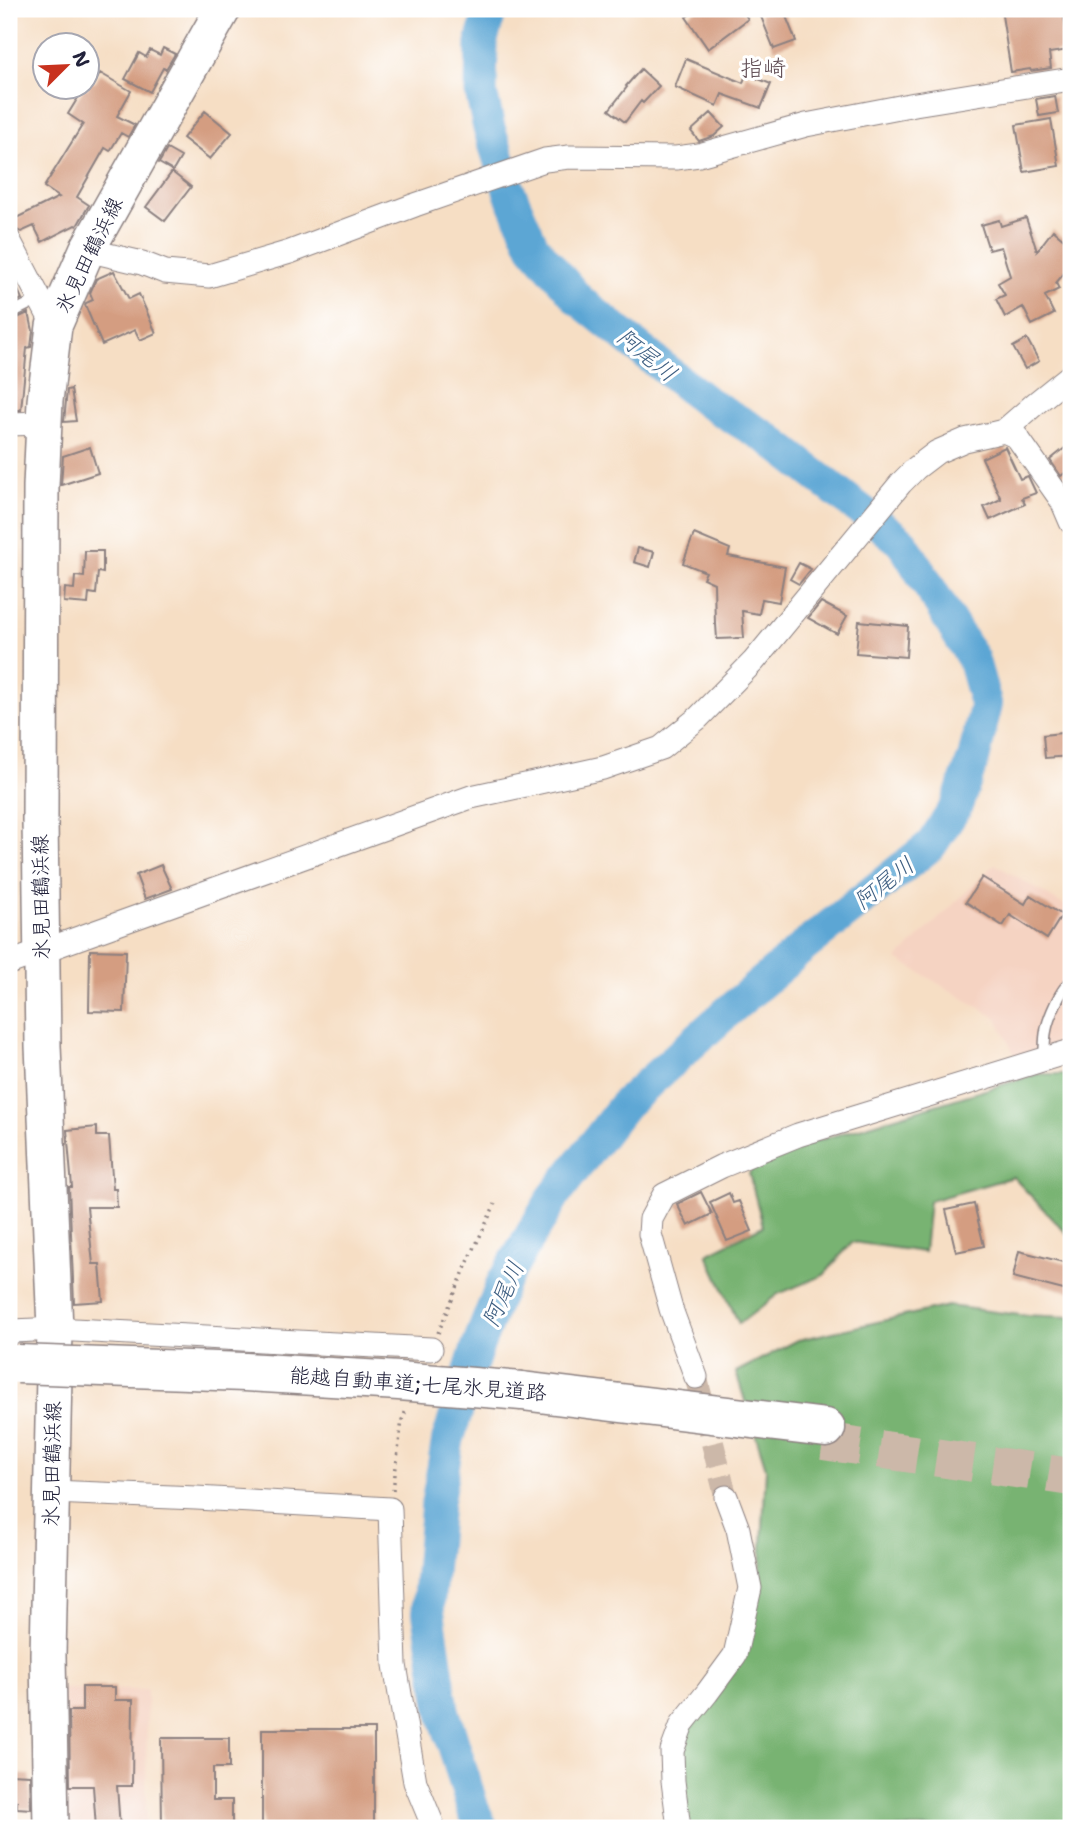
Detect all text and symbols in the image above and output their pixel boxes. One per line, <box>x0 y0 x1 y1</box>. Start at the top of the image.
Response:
north arrow <box>32 32 102 102</box>
text: N <box>67 47 96 71</box>
district label: 指崎 <box>740 53 786 83</box>
street label: 氷見田鶴浜線 <box>49 192 129 318</box>
water label: 阿尾川 <box>611 322 683 388</box>
street label: 氷見田鶴浜線 <box>26 834 56 960</box>
water label: 阿尾川 <box>848 850 920 916</box>
water label: 阿尾川 <box>475 1256 531 1332</box>
street label: 能越自動車道;七尾氷見道路 <box>288 1361 548 1407</box>
street label: 氷見田鶴浜線 <box>37 1401 67 1527</box>

